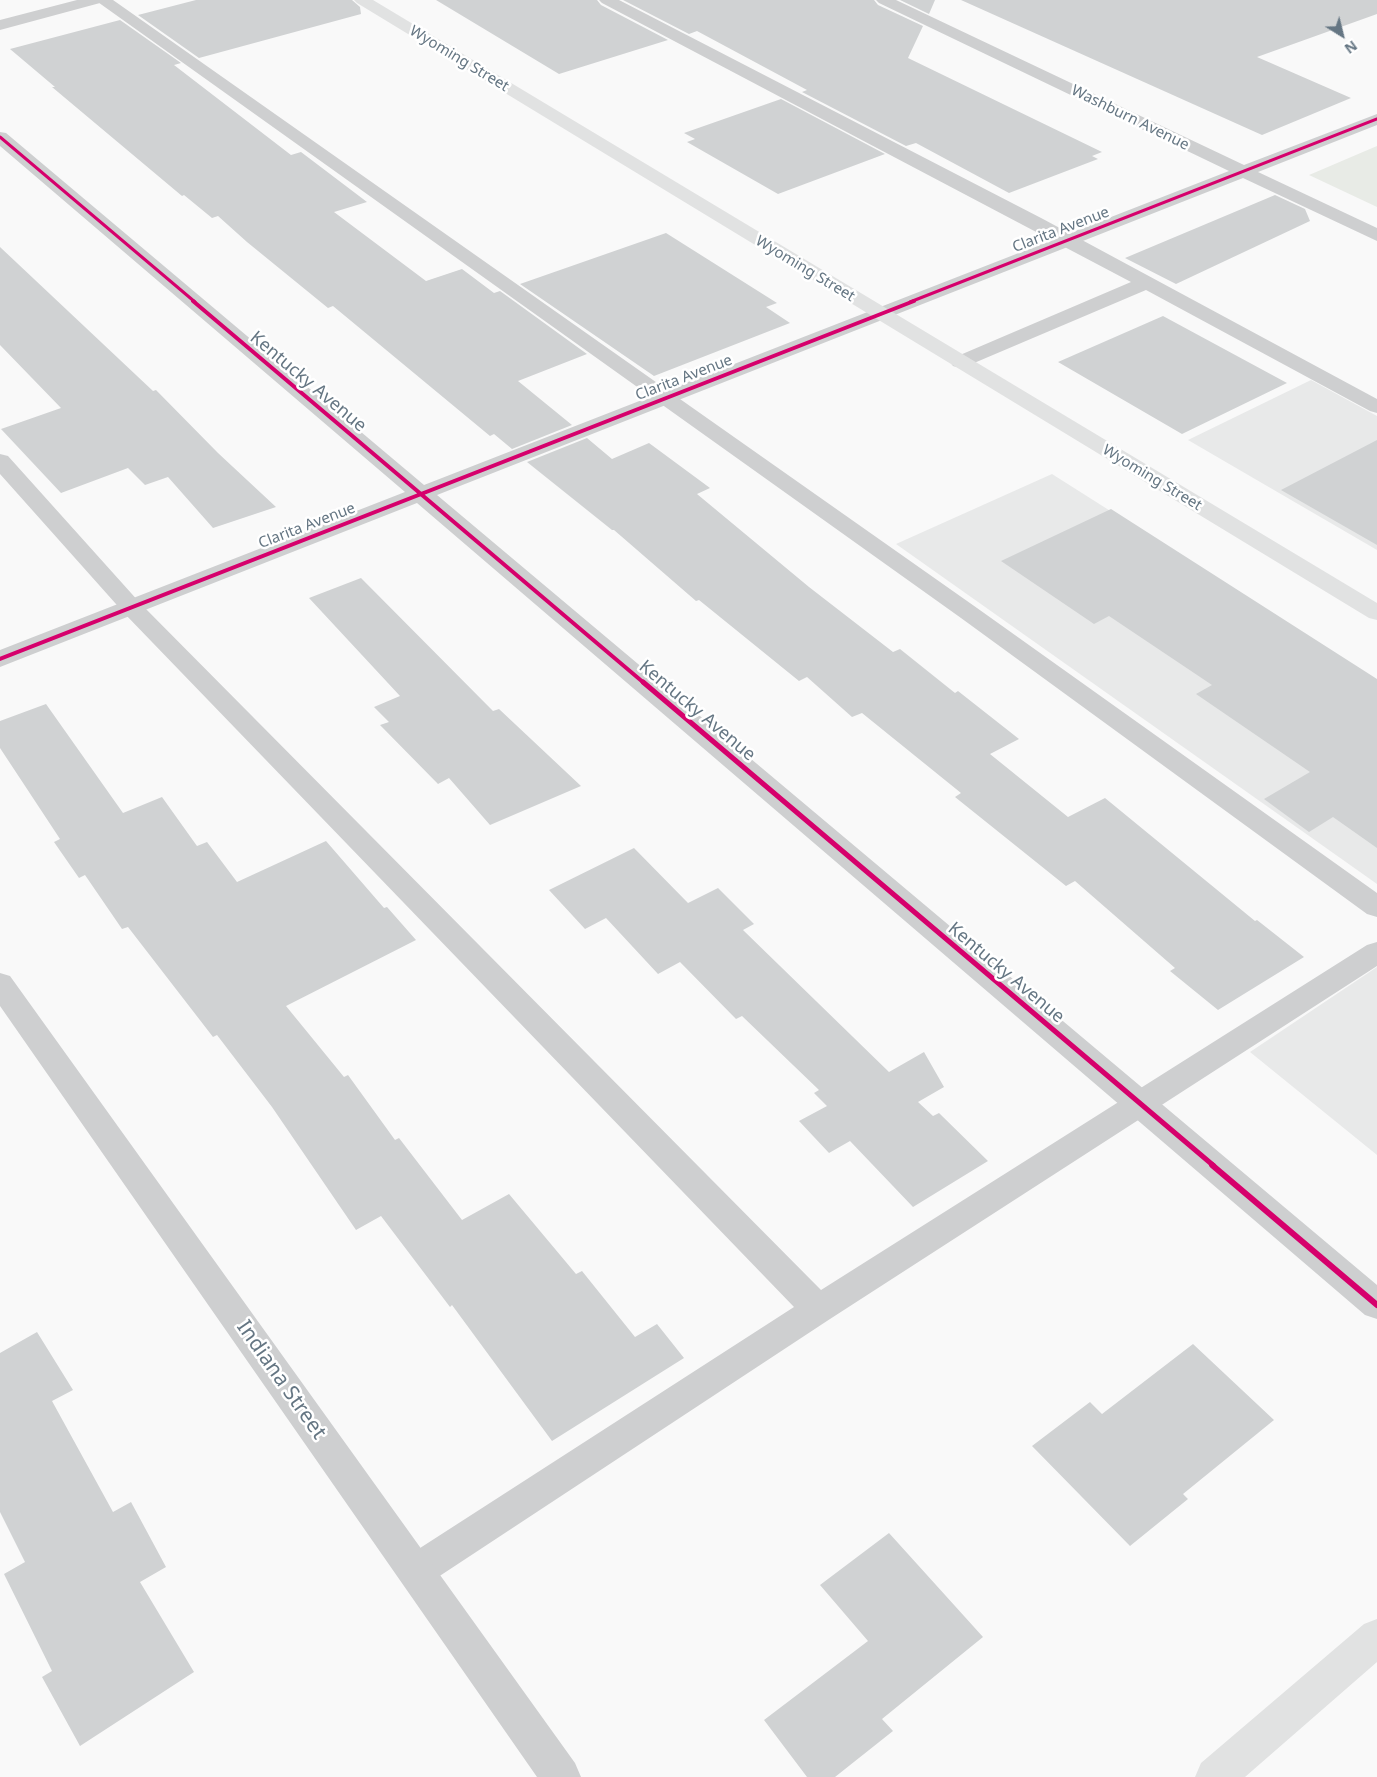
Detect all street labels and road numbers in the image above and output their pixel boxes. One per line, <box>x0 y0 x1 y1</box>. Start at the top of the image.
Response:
street label: Wyoming Street <box>406 22 512 96</box>
street label: Washburn Avenue <box>1068 82 1192 154</box>
street label: Clarita Avenue <box>1010 203 1112 257</box>
street label: Wyoming Street <box>752 232 858 306</box>
street label: Kentucky Avenue <box>245 327 371 437</box>
street label: Clarita Avenue <box>633 351 735 405</box>
street label: Wyoming Street <box>1099 441 1205 515</box>
street label: Clarita Avenue <box>256 499 358 553</box>
street label: Kentucky Avenue <box>634 656 760 766</box>
street label: Kentucky Avenue <box>943 918 1069 1028</box>
street label: Indiana Street <box>231 1316 331 1444</box>

